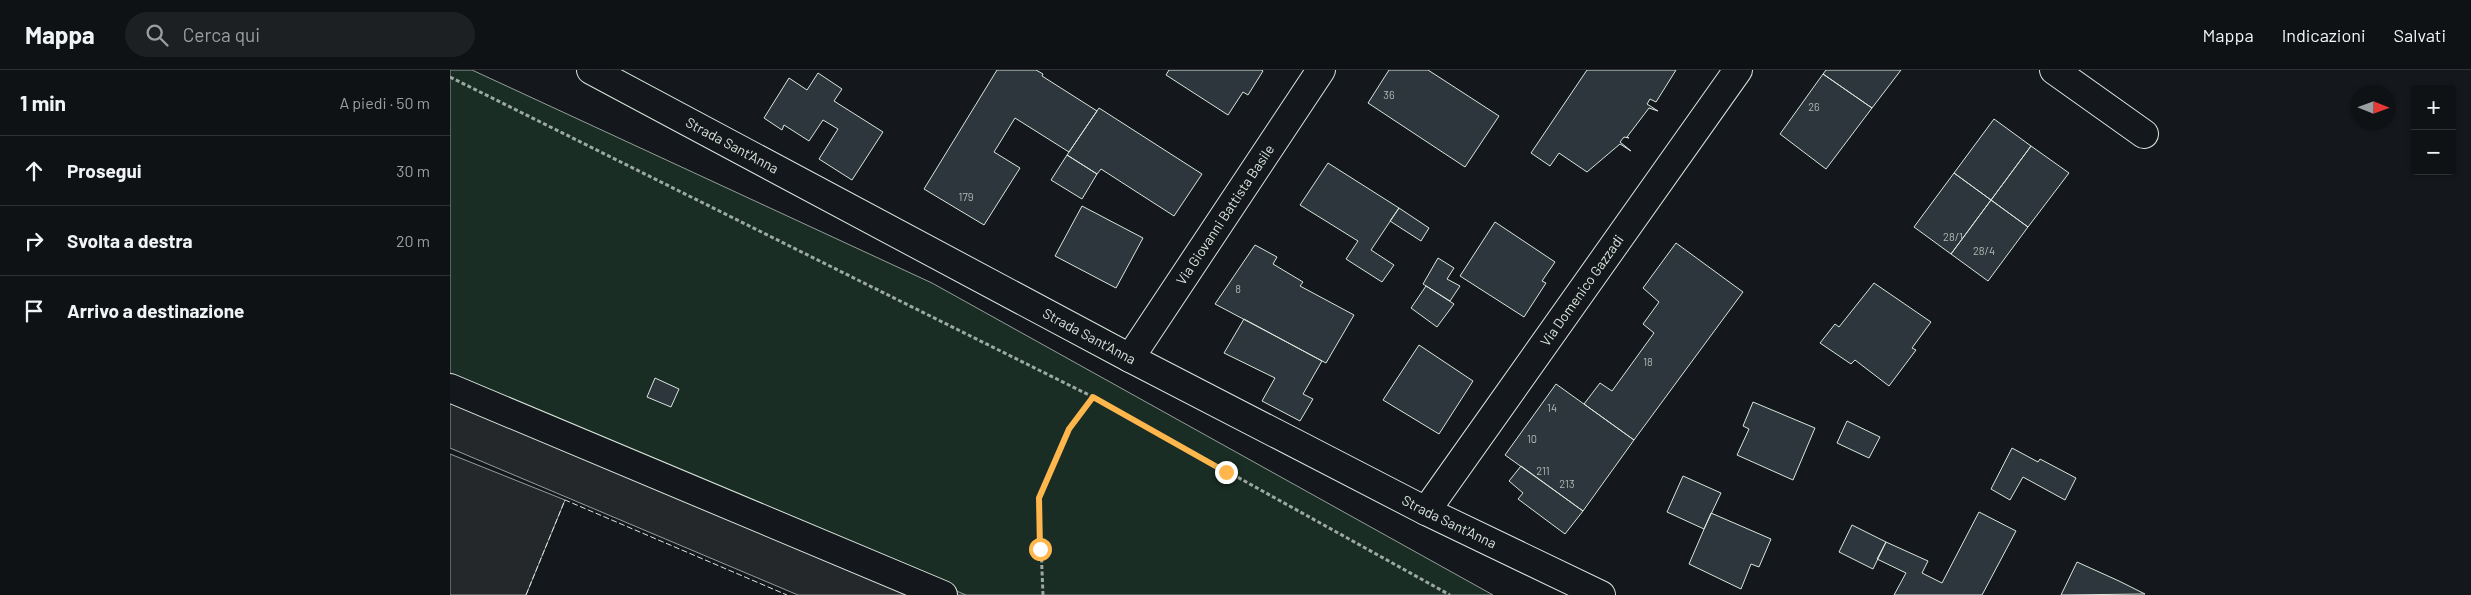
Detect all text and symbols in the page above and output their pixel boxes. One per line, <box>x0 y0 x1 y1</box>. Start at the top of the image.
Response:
search box <box>125 12 475 57</box>
text: Mappa <box>25 20 95 49</box>
icon: search <box>143 21 171 49</box>
text: Cerca qui <box>183 23 260 46</box>
text: Mappa <box>2203 24 2254 46</box>
text: Indicazioni <box>2282 24 2366 46</box>
text: Salvati <box>2394 24 2446 46</box>
north arrow <box>2351 85 2396 130</box>
map controls <box>2411 85 2456 175</box>
button: + <box>2411 85 2456 130</box>
house number: 36 <box>1383 88 1395 101</box>
text: 1 min <box>20 90 66 115</box>
text: A piedi · 50 m <box>339 93 430 112</box>
house number: 26 <box>1808 100 1820 113</box>
street label: Strada Sant'Anna <box>683 113 782 177</box>
button: − <box>2411 130 2456 175</box>
street label: Via Giovanni Battista Basile <box>1172 141 1277 288</box>
icon: ahead <box>20 157 48 185</box>
text: Prosegui <box>67 159 142 182</box>
text: 30 m <box>396 161 430 180</box>
house number: 179 <box>959 190 974 203</box>
icon: right <box>20 227 48 255</box>
text: Svolta a destra <box>67 229 193 252</box>
house number: 28/1 <box>1943 230 1963 243</box>
text: 20 m <box>396 231 430 250</box>
street label: Via Domenico Gazzadi <box>1536 231 1627 349</box>
house number: 28/4 <box>1973 244 1995 257</box>
house number: 8 <box>1235 282 1241 295</box>
icon: arrive <box>20 297 48 325</box>
text: Arrivo a destinazione <box>67 299 245 322</box>
street label: Strada Sant'Anna <box>1040 304 1139 368</box>
house number: 18 <box>1643 355 1653 368</box>
house number: 14 <box>1547 401 1557 414</box>
house number: 10 <box>1527 432 1537 445</box>
route end <box>1215 461 1238 484</box>
house number: 211 <box>1536 464 1550 477</box>
house number: 213 <box>1559 477 1575 490</box>
street label: Strada Sant'Anna <box>1399 491 1499 552</box>
route start <box>1029 538 1052 561</box>

